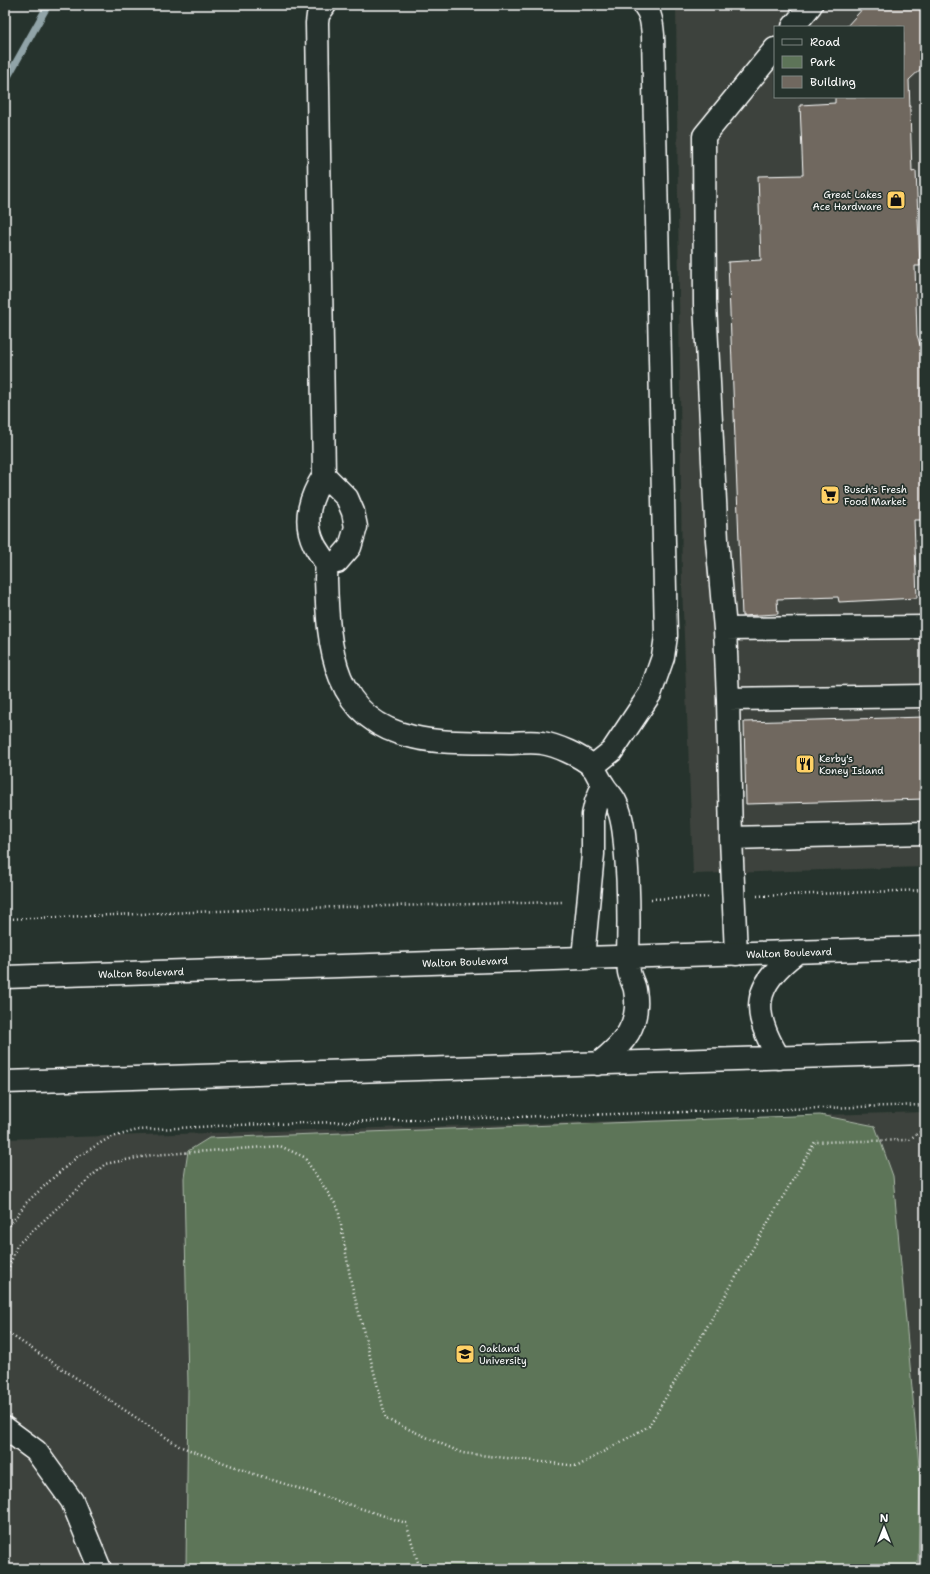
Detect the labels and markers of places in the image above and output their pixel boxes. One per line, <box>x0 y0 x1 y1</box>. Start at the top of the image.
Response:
place label: Great Lakes Ace Hardware <box>813 188 882 213</box>
shop icon: Great Lakes Ace Hardware <box>885 189 907 211</box>
place label: Busch's Fresh Food Market <box>844 483 907 508</box>
supermarket icon: Busch's Fresh Food Market <box>819 484 841 506</box>
place label: Kerby's Koney Island <box>819 752 884 777</box>
restaurant icon: Kerby's Koney Island <box>794 753 816 775</box>
place label: Oakland University <box>479 1342 527 1367</box>
school or university icon: Oakland University <box>454 1343 476 1365</box>

